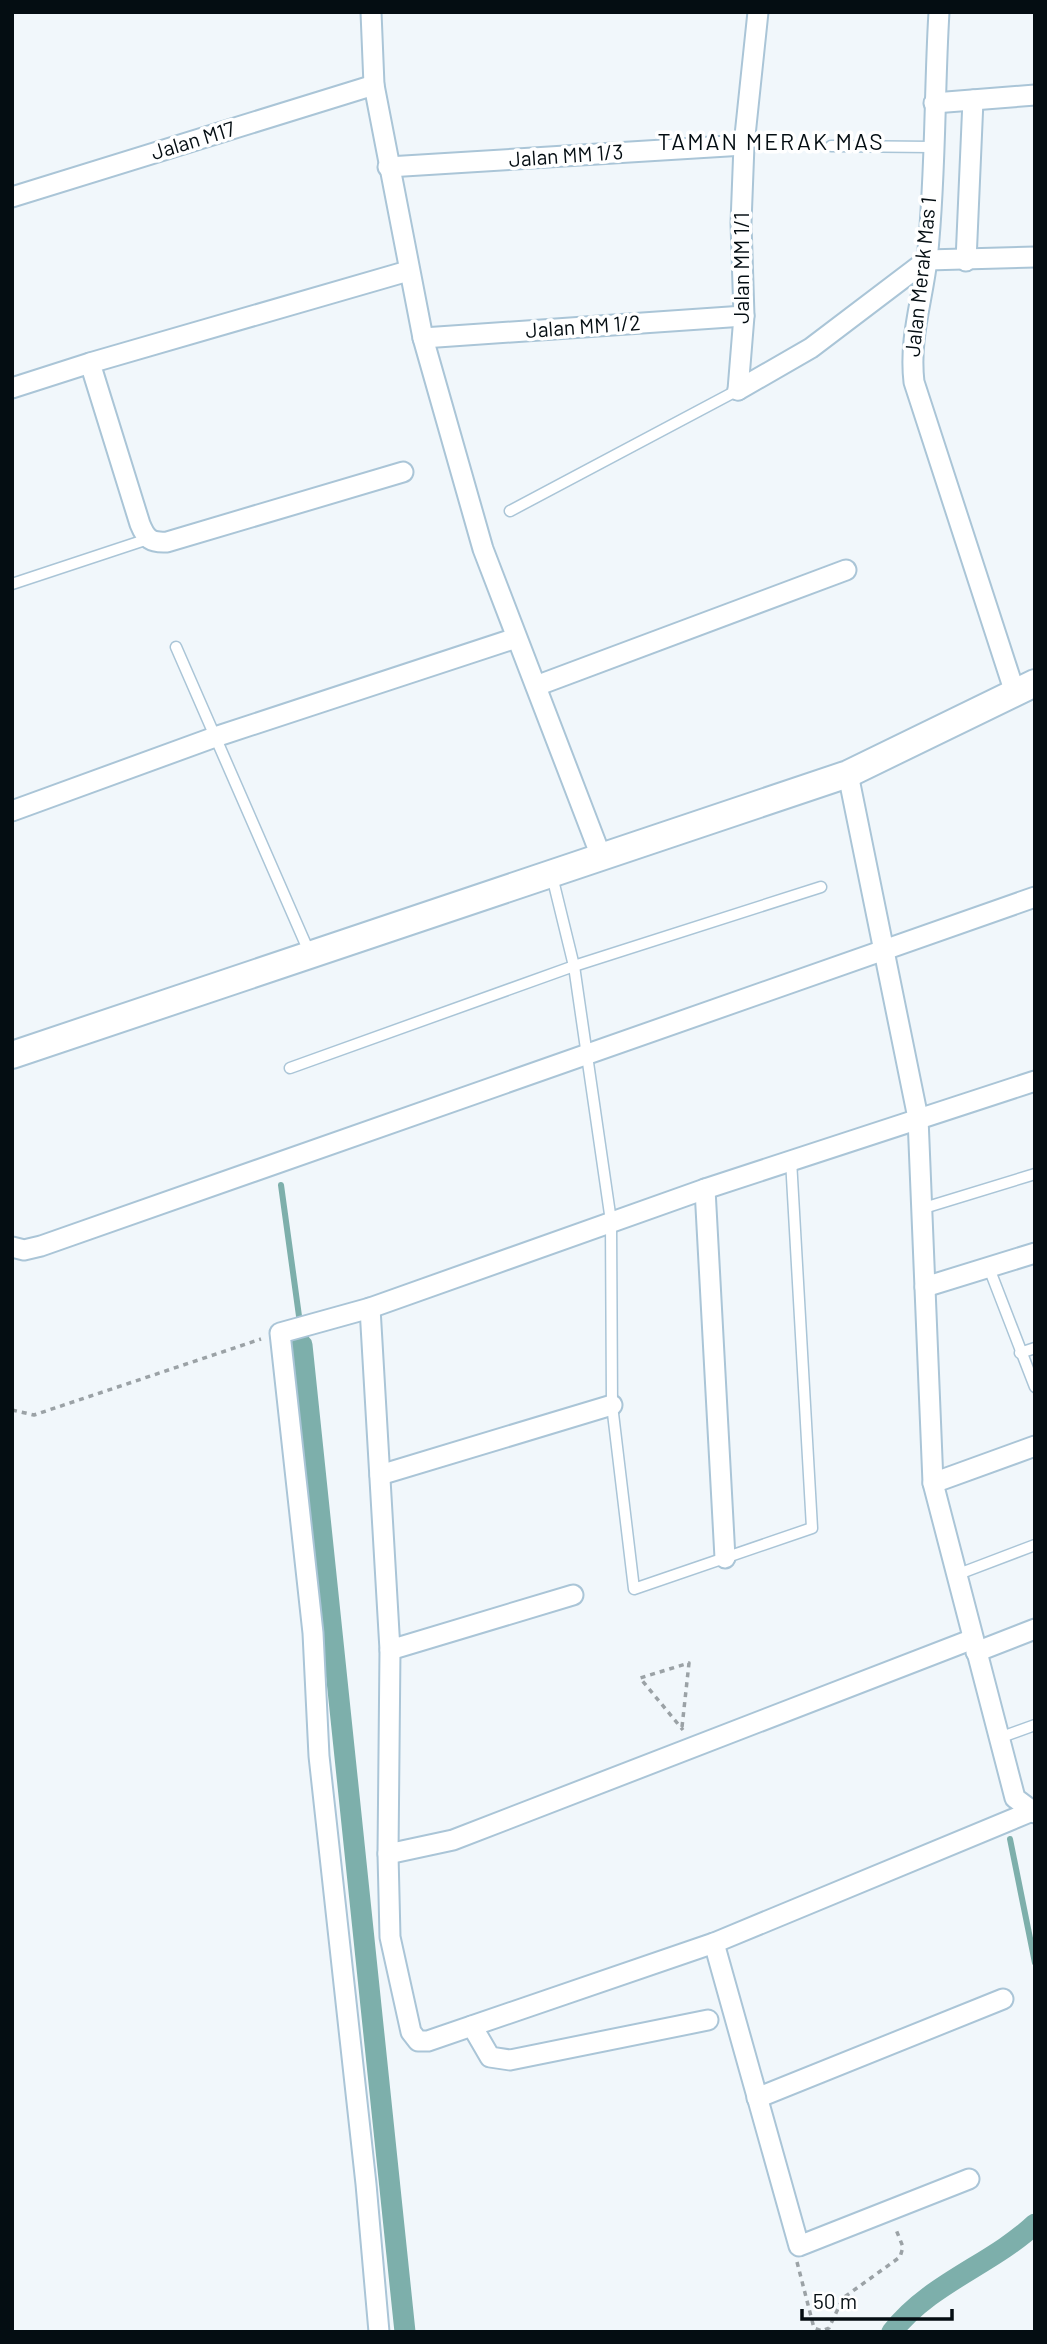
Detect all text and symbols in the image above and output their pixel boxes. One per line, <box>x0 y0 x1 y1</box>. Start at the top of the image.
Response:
street label: Jalan M17 <box>148 115 238 164</box>
district label: TAMAN MERAK MAS <box>657 127 885 155</box>
street label: Jalan MM 1/3 <box>508 138 624 171</box>
street label: Jalan Merak Mas 1 <box>899 196 940 358</box>
street label: Jalan MM 1/1 <box>728 212 753 324</box>
street label: Jalan MM 1/2 <box>525 309 641 342</box>
scale bar <box>802 2278 953 2322</box>
text: 50 m <box>813 2288 857 2313</box>

